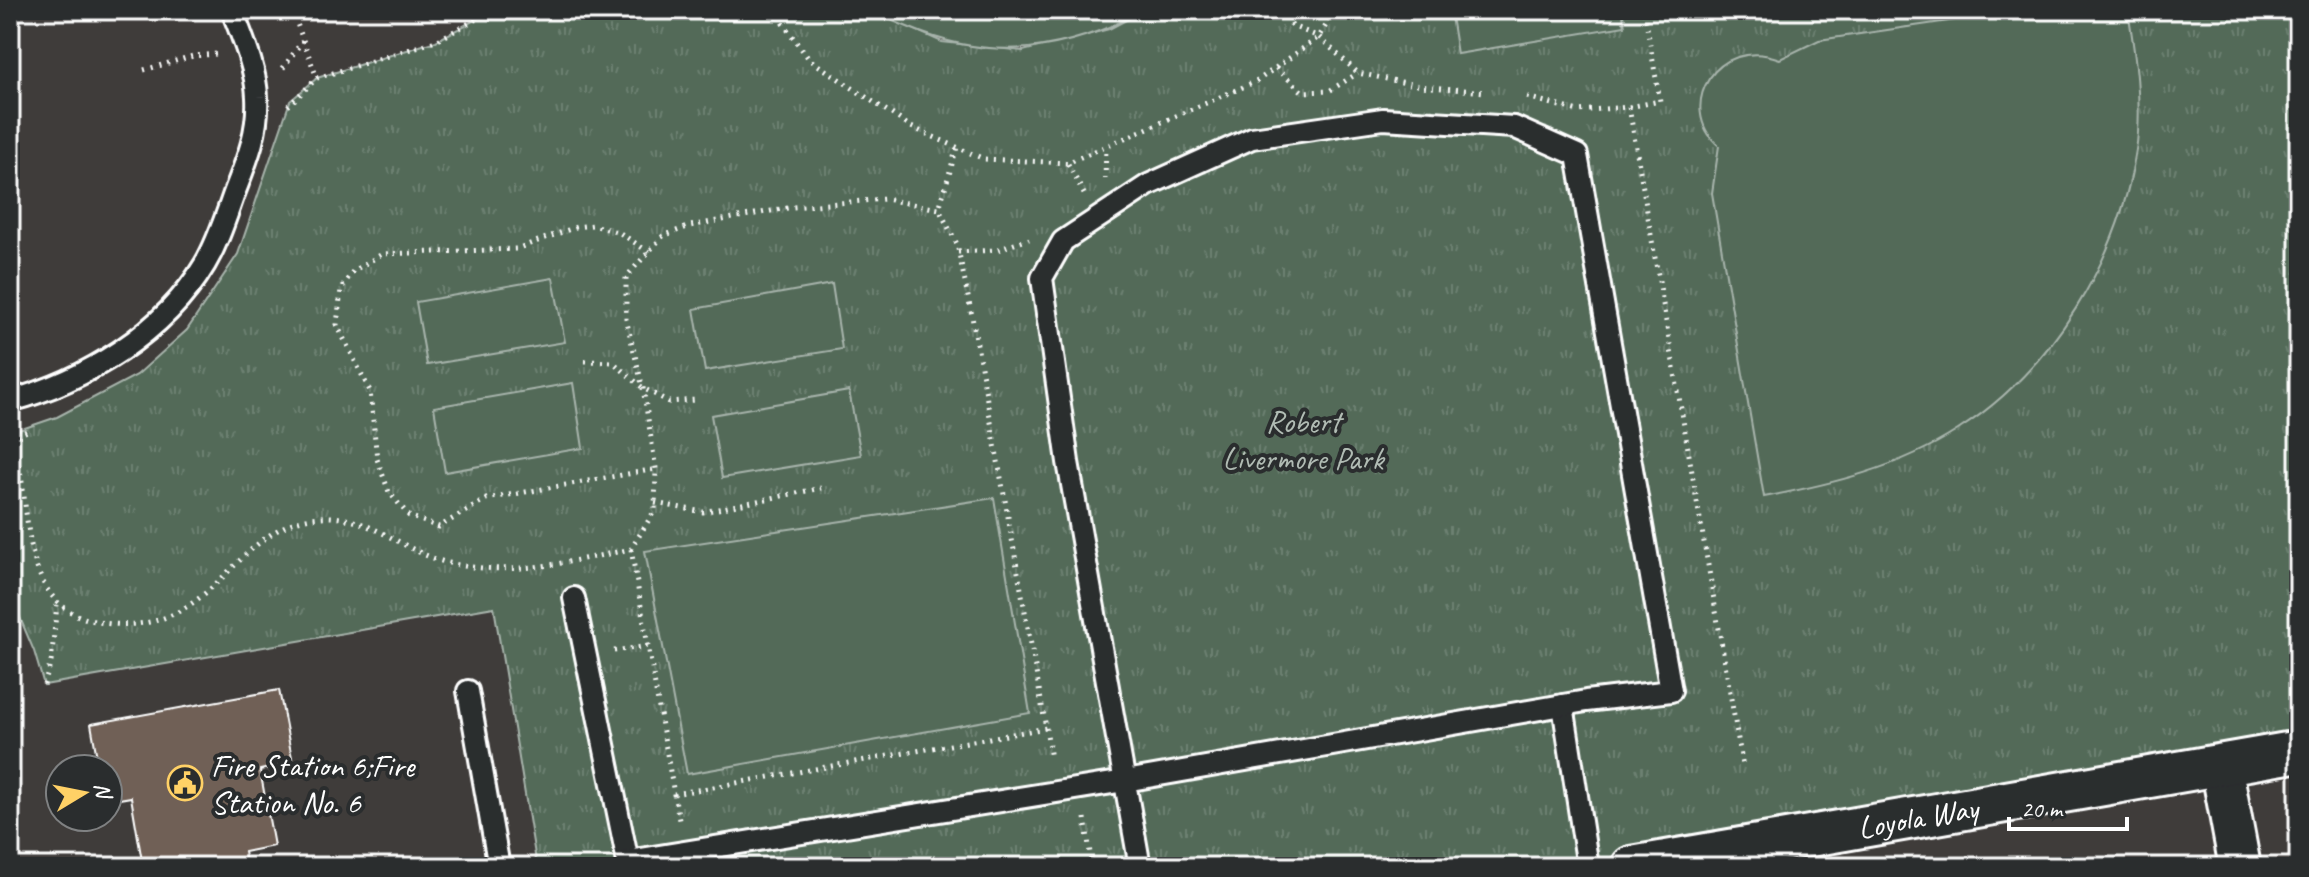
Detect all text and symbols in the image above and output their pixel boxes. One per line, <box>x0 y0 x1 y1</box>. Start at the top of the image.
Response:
park label: Robert Livermore Park <box>1223 401 1386 479</box>
place label: Fire Station 6;Fire Station No. 6 <box>211 745 417 823</box>
north arrow <box>44 753 124 833</box>
public building icon: Fire Station 6;Fire Station No. 6 <box>166 764 204 802</box>
text: N <box>88 781 118 802</box>
scale bar <box>2009 781 2127 831</box>
street label: Loyola Way <box>1855 787 1984 848</box>
text: 20 m <box>2021 794 2064 824</box>

